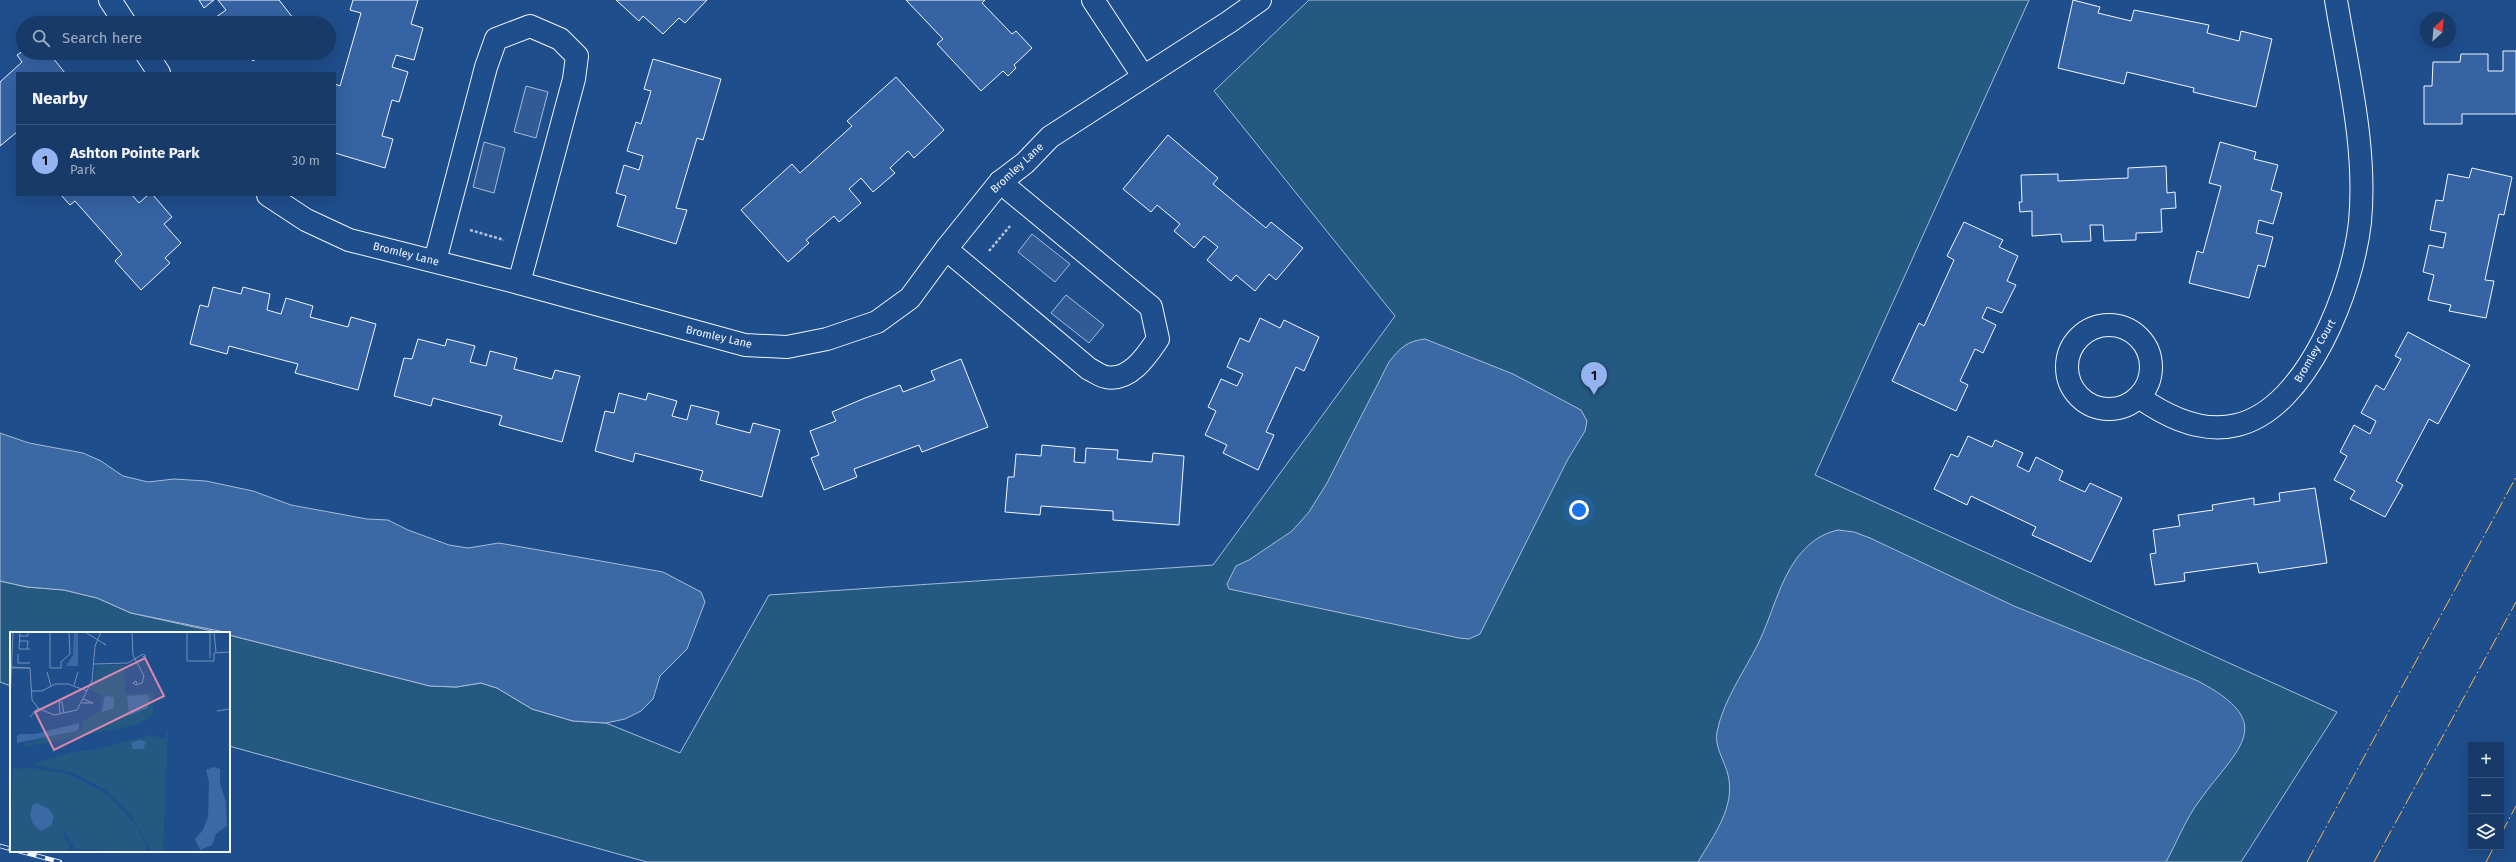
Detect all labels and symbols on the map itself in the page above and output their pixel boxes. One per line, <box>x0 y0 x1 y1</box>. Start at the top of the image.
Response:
north arrow <box>2420 12 2456 48</box>
street label: Bromley Lane <box>988 140 1046 196</box>
street label: Bromley Lane <box>372 240 440 268</box>
street label: Bromley Court <box>2292 317 2338 385</box>
street label: Bromley Lane <box>685 323 753 351</box>
pin: 1 <box>1581 362 1607 395</box>
your location <box>1569 500 1589 520</box>
inset map <box>10 632 230 852</box>

